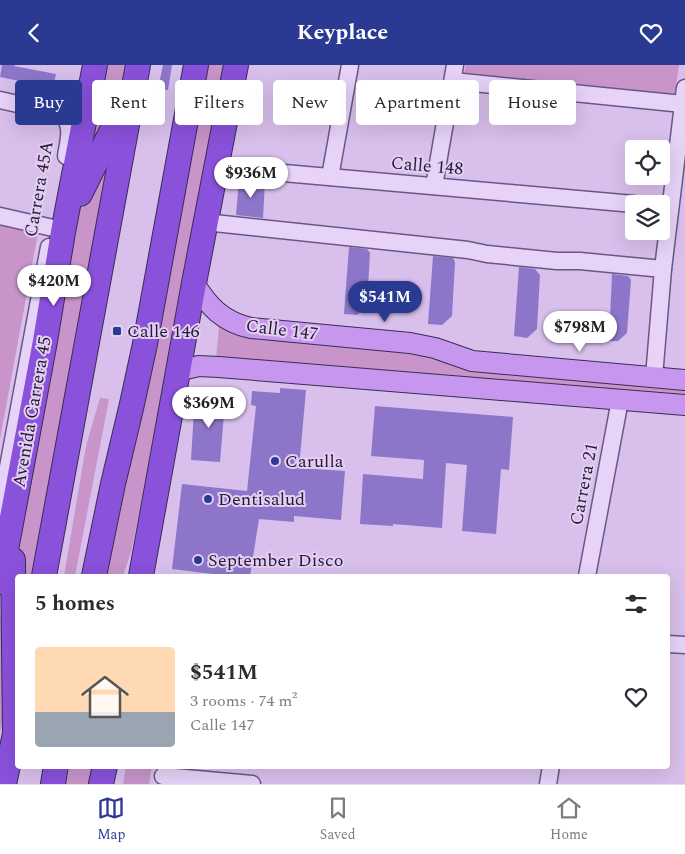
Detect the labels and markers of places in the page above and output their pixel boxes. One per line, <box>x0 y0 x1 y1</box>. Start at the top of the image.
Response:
pin: $936M <box>216 157 286 199</box>
pin: $420M <box>19 265 89 307</box>
pin: $541M <box>350 281 420 323</box>
pin: $798M <box>545 311 615 353</box>
place label: Calle 146 <box>127 318 200 345</box>
marker: Calle 146 <box>111 325 123 337</box>
pin: $369M <box>174 387 244 429</box>
place label: Carulla <box>285 448 344 475</box>
marker: Carulla <box>269 455 281 467</box>
place label: Dentisalud <box>218 486 305 513</box>
marker: Dentisalud <box>202 493 214 505</box>
place label: September Disco <box>208 547 343 574</box>
marker: September Disco <box>192 554 204 566</box>

